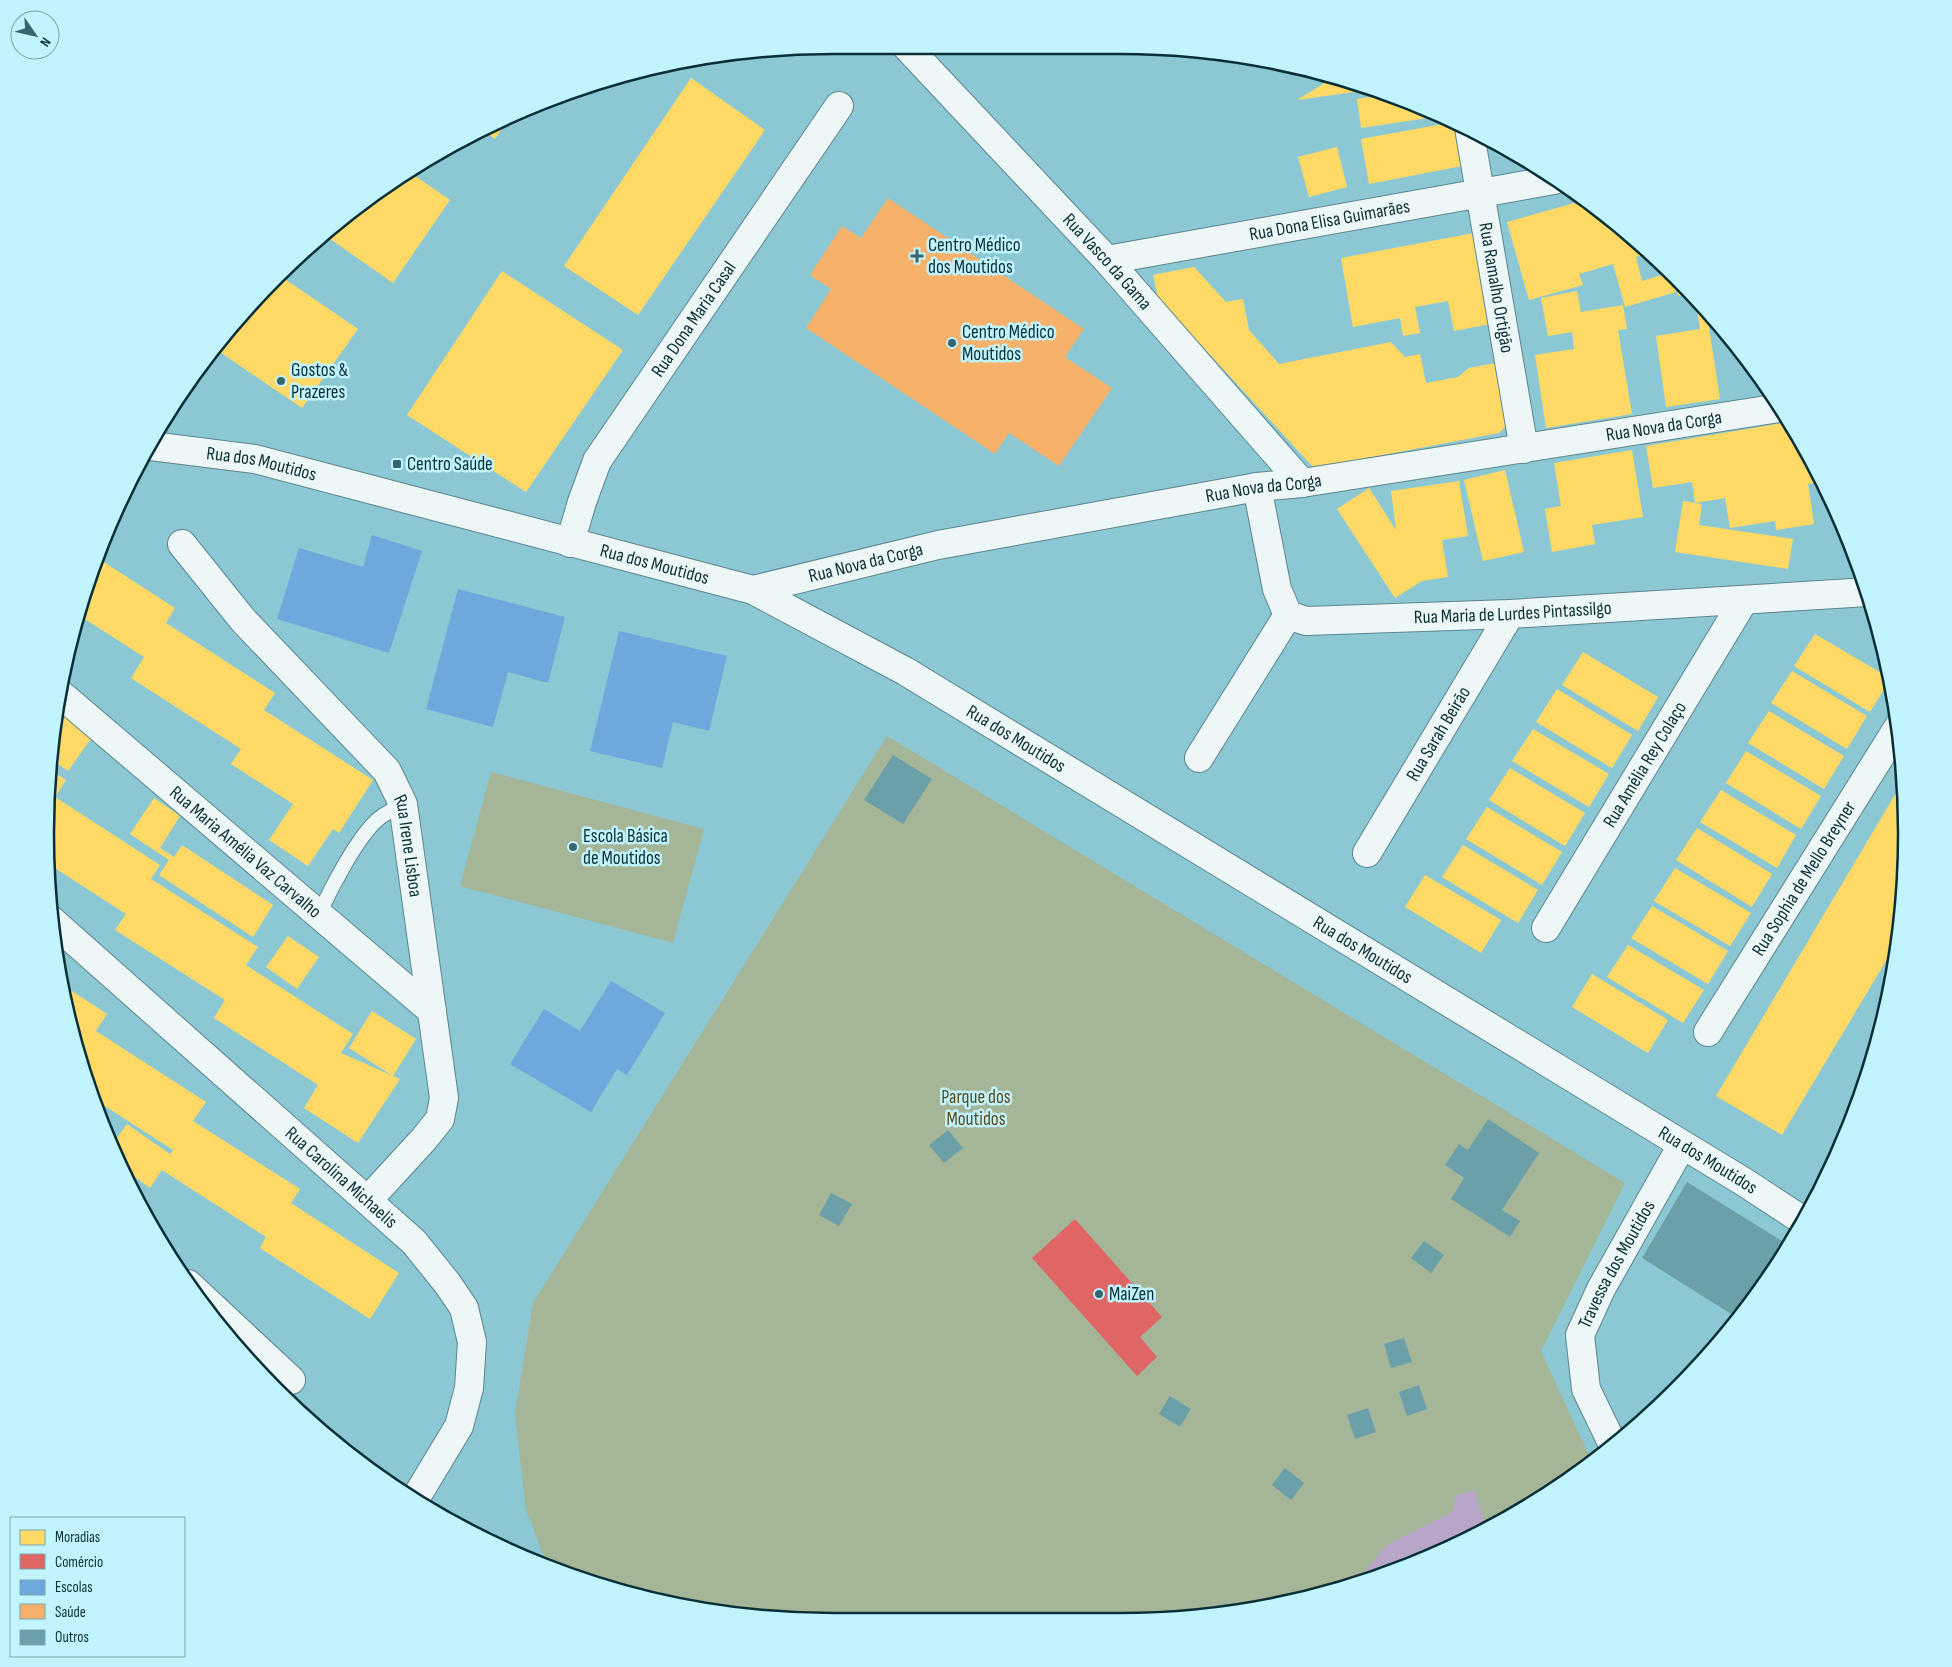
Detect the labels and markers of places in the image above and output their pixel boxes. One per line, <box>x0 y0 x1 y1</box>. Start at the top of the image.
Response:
place label: Centro Médico dos Moutidos <box>928 234 1021 279</box>
marker: Centro Médico dos Moutidos <box>910 249 924 263</box>
place label: Centro Médico Moutidos <box>962 321 1055 366</box>
marker: Centro Médico Moutidos <box>946 337 958 349</box>
place label: Gostos & Prazeres <box>291 359 349 404</box>
marker: Gostos & Prazeres <box>275 375 287 387</box>
place label: Centro Saúde <box>407 453 493 476</box>
marker: Centro Saúde <box>391 458 403 470</box>
place label: Escola Básica de Moutidos <box>583 825 668 870</box>
marker: Escola Básica de Moutidos <box>567 841 579 853</box>
place label: MaiZen <box>1109 1283 1154 1306</box>
marker: MaiZen <box>1093 1288 1105 1300</box>

